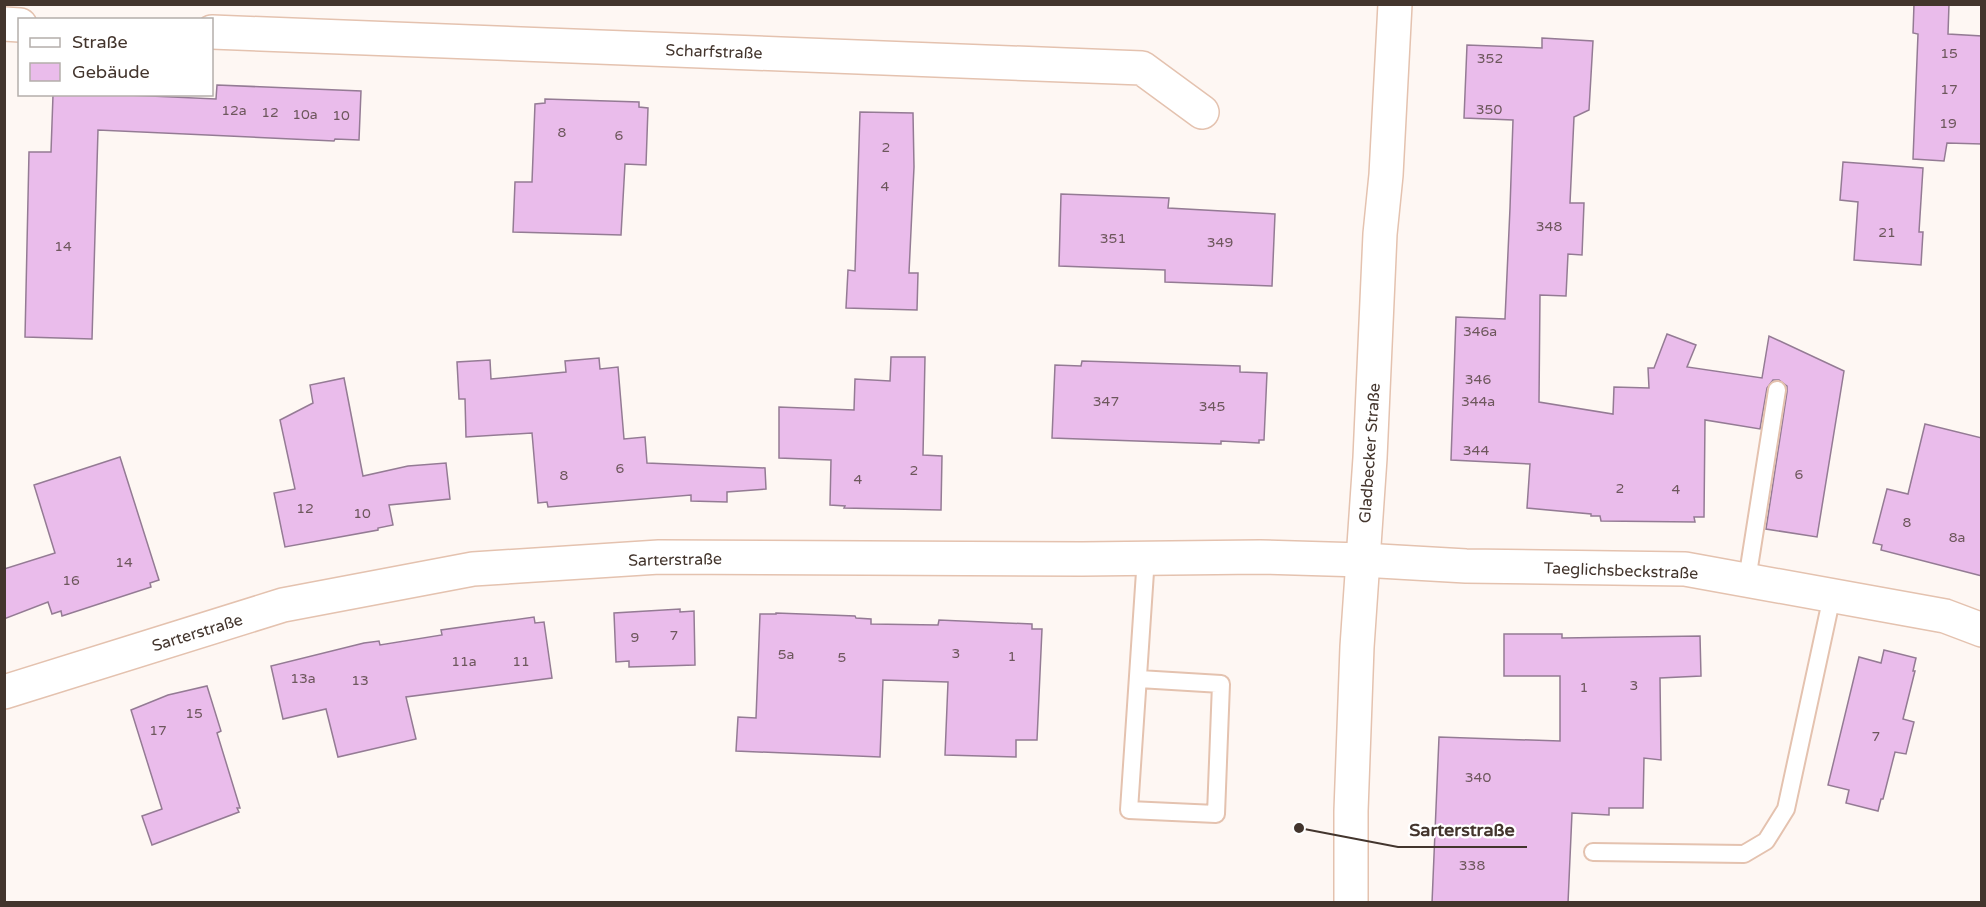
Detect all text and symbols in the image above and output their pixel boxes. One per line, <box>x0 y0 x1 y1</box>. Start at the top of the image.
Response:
legend <box>18 18 213 96</box>
text: Straße <box>72 31 128 53</box>
street label: Scharfstraße <box>665 40 763 64</box>
house number: 15 <box>1940 45 1958 62</box>
house number: 352 <box>1477 50 1503 67</box>
text: Gebäude <box>72 61 150 83</box>
house number: 17 <box>1940 81 1958 98</box>
house number: 350 <box>1476 101 1502 118</box>
house number: 12a <box>221 102 247 119</box>
house number: 12 <box>261 104 279 121</box>
house number: 10a <box>292 106 318 123</box>
house number: 10 <box>332 107 350 124</box>
house number: 19 <box>1939 115 1957 132</box>
house number: 8 <box>558 124 567 141</box>
house number: 6 <box>615 127 624 144</box>
house number: 2 <box>882 139 890 156</box>
house number: 4 <box>881 178 890 195</box>
house number: 348 <box>1536 218 1562 235</box>
house number: 21 <box>1878 224 1896 241</box>
house number: 351 <box>1100 230 1126 247</box>
house number: 349 <box>1207 234 1233 251</box>
house number: 14 <box>54 238 72 255</box>
house number: 346a <box>1463 323 1497 340</box>
house number: 346 <box>1465 371 1491 388</box>
street label: Gladbecker Straße <box>1355 382 1385 524</box>
house number: 347 <box>1093 393 1119 410</box>
house number: 344a <box>1461 393 1495 410</box>
house number: 345 <box>1199 398 1225 415</box>
house number: 344 <box>1463 442 1489 459</box>
house number: 6 <box>616 460 625 477</box>
house number: 2 <box>910 462 918 479</box>
house number: 6 <box>1795 466 1804 483</box>
house number: 8 <box>560 467 569 484</box>
house number: 4 <box>854 471 863 488</box>
house number: 2 <box>1616 480 1624 497</box>
house number: 4 <box>1672 481 1681 498</box>
house number: 12 <box>296 500 314 517</box>
house number: 10 <box>353 505 371 522</box>
house number: 8 <box>1903 514 1912 531</box>
house number: 8a <box>1949 529 1965 546</box>
street label: Sarterstraße <box>628 549 722 571</box>
house number: 14 <box>115 554 133 571</box>
street label: Taeglichsbeckstraße <box>1543 558 1699 584</box>
house number: 16 <box>62 572 80 589</box>
street label: Sarterstraße <box>150 610 245 656</box>
house number: 7 <box>670 627 678 644</box>
house number: 9 <box>631 629 639 646</box>
house number: 3 <box>952 645 960 662</box>
house number: 5a <box>778 646 794 663</box>
house number: 1 <box>1008 648 1016 665</box>
house number: 5 <box>838 649 846 666</box>
house number: 11a <box>451 653 477 670</box>
house number: 11 <box>512 653 530 670</box>
house number: 13a <box>290 670 316 687</box>
house number: 13 <box>351 672 369 689</box>
house number: 3 <box>1630 677 1638 694</box>
house number: 1 <box>1580 679 1588 696</box>
house number: 15 <box>185 705 203 722</box>
house number: 17 <box>149 722 167 739</box>
house number: 7 <box>1872 728 1880 745</box>
house number: 340 <box>1465 769 1491 786</box>
callout: Sarterstraße <box>1398 811 1527 847</box>
text: Sarterstraße <box>1409 819 1515 841</box>
house number: 338 <box>1459 857 1485 874</box>

